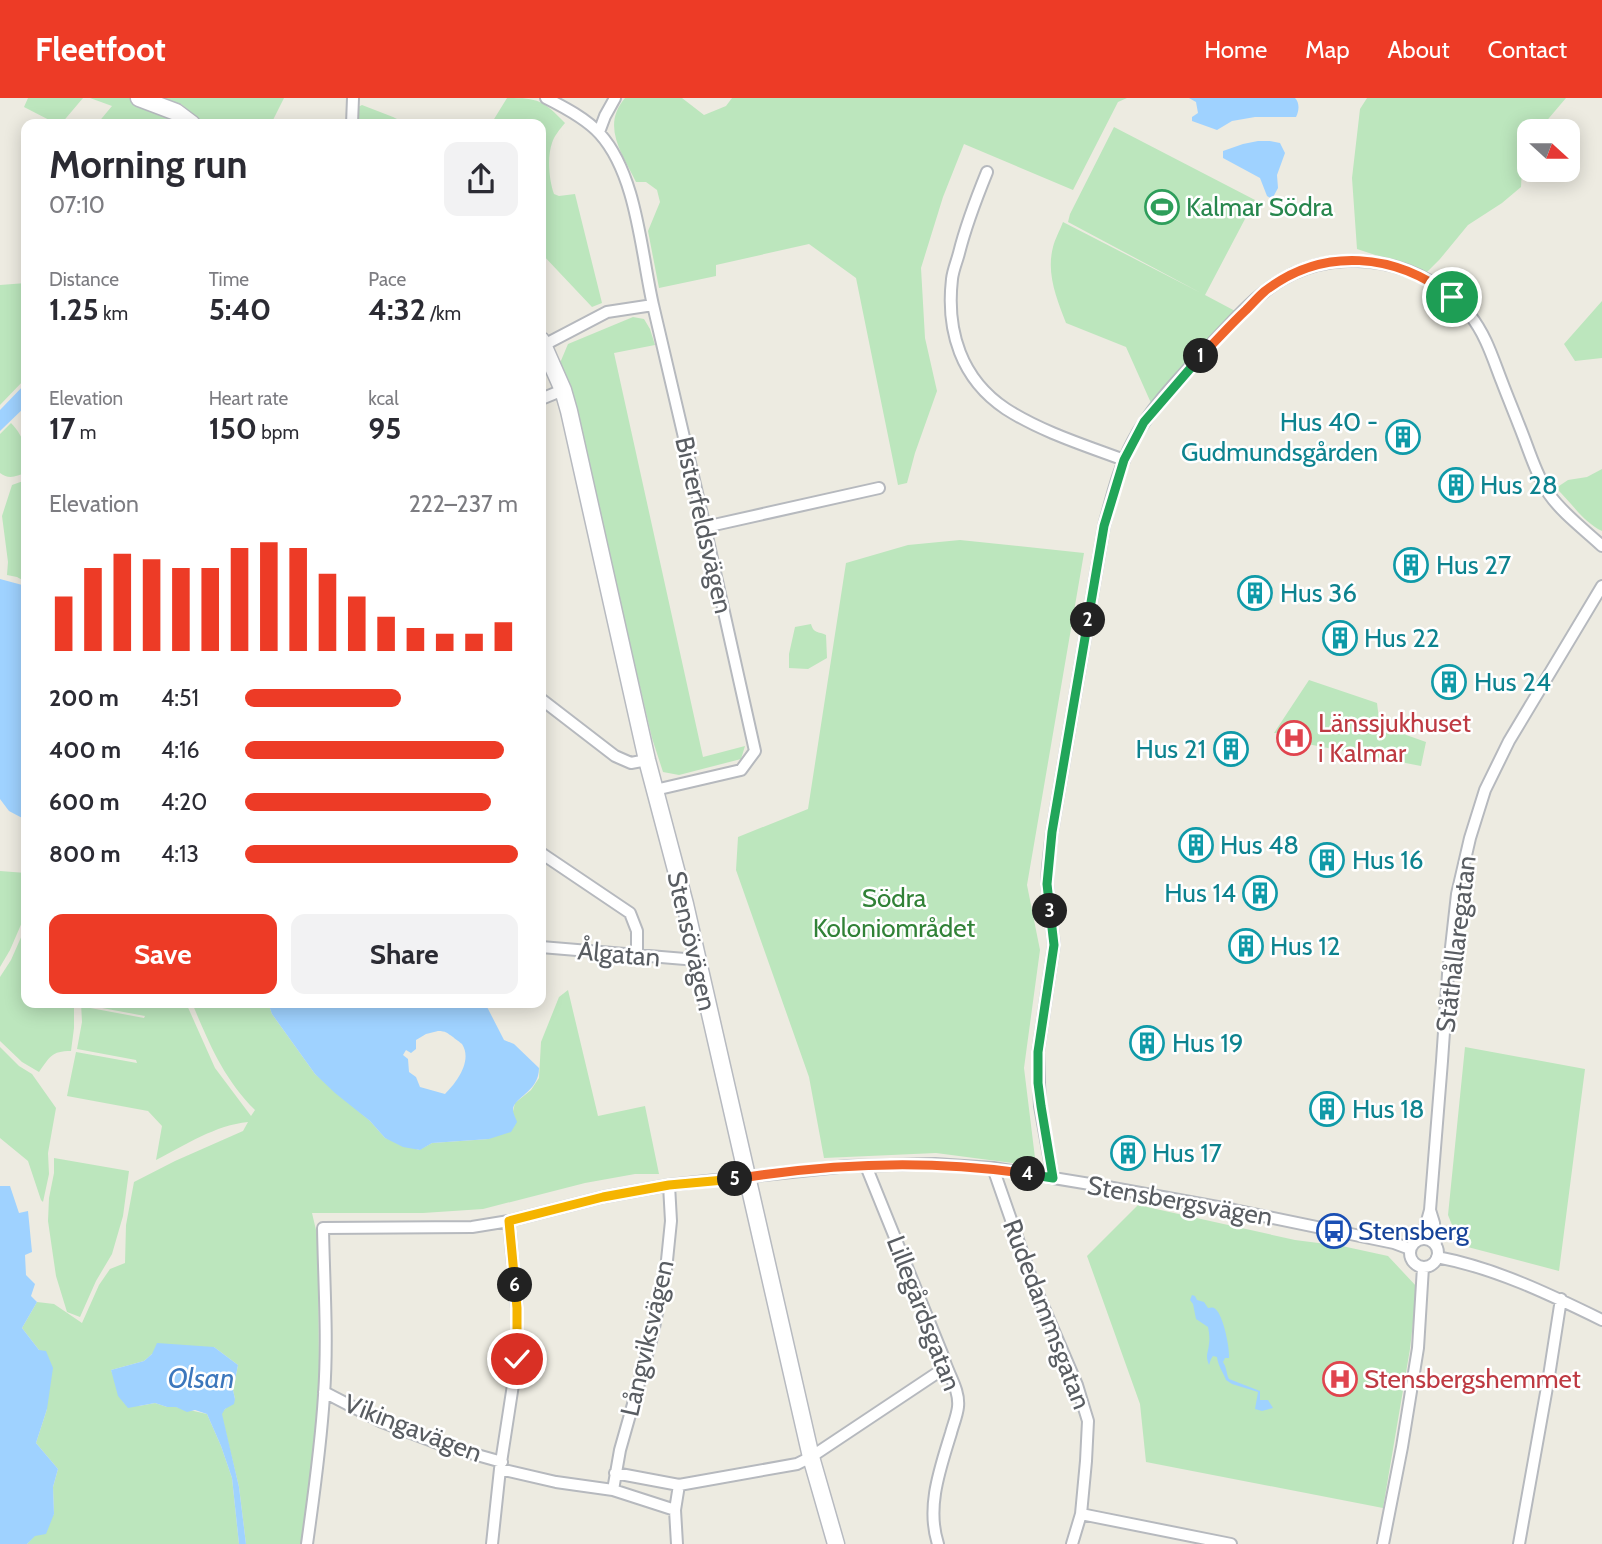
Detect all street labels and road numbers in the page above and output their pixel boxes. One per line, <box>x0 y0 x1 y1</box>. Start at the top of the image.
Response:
street label: Bisterfeldsvägen <box>668 433 740 617</box>
street label: Ståthållaregatan <box>1429 854 1483 1034</box>
street label: Stensövägen <box>660 868 724 1014</box>
street label: Ålgatan <box>576 934 662 974</box>
street label: Stensbergsvägen <box>1085 1169 1275 1233</box>
street label: Rudedammsgatan <box>996 1214 1098 1414</box>
street label: Lillegårdsgatan <box>880 1231 968 1395</box>
street label: Långviksvägen <box>613 1257 681 1419</box>
street label: Vikingavägen <box>340 1387 486 1469</box>

